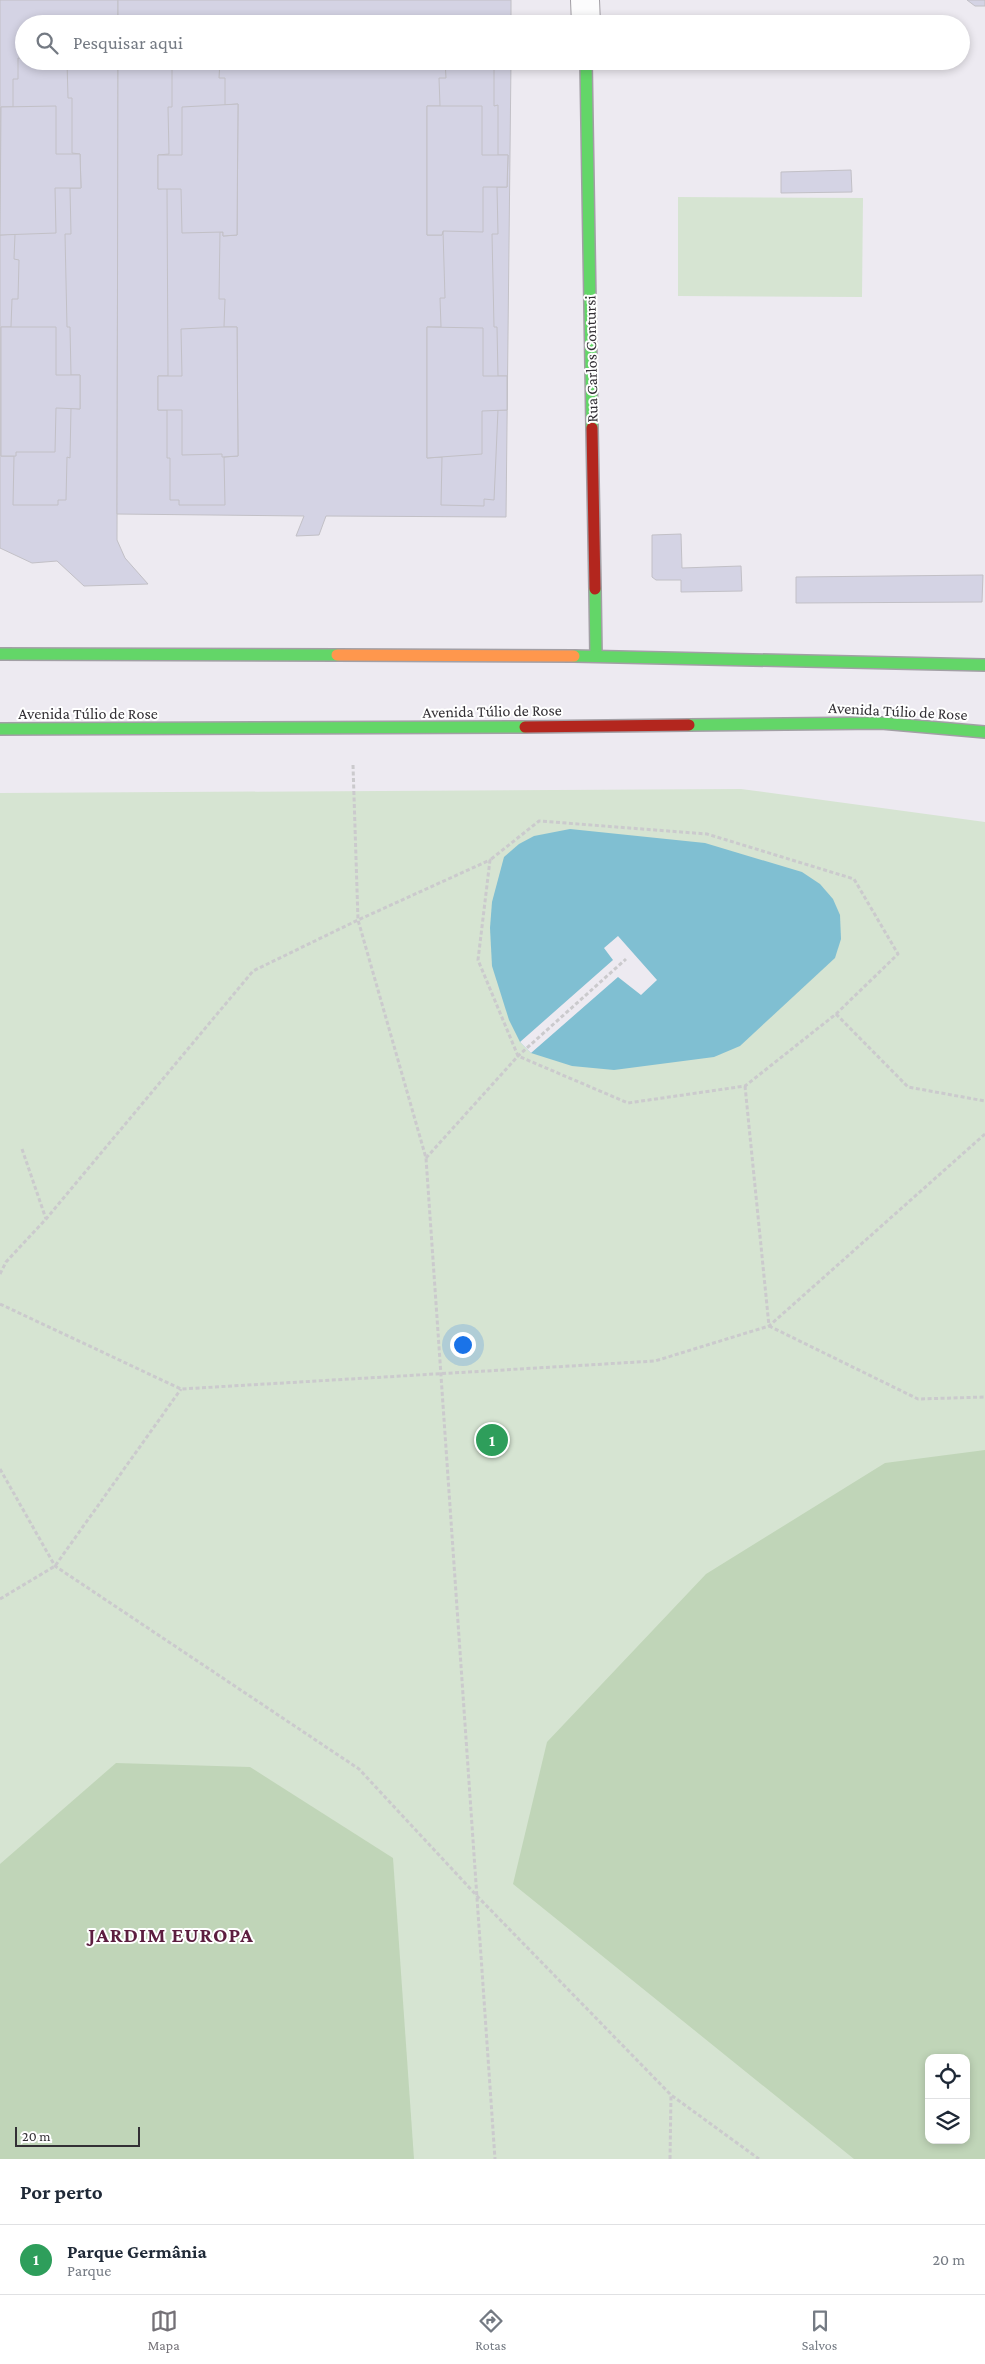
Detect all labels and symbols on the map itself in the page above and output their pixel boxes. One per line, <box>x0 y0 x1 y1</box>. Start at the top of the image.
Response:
street label: Rua Carlos Contursi <box>581 295 601 423</box>
street label: Avenida Túlio de Rose <box>828 699 968 723</box>
street label: Avenida Túlio de Rose <box>422 701 562 721</box>
street label: Avenida Túlio de Rose <box>18 705 158 722</box>
your location <box>450 1332 476 1358</box>
pin: 1 <box>476 1421 508 1459</box>
district label: JARDIM EUROPA <box>86 1923 254 1947</box>
scale bar <box>15 2124 140 2147</box>

